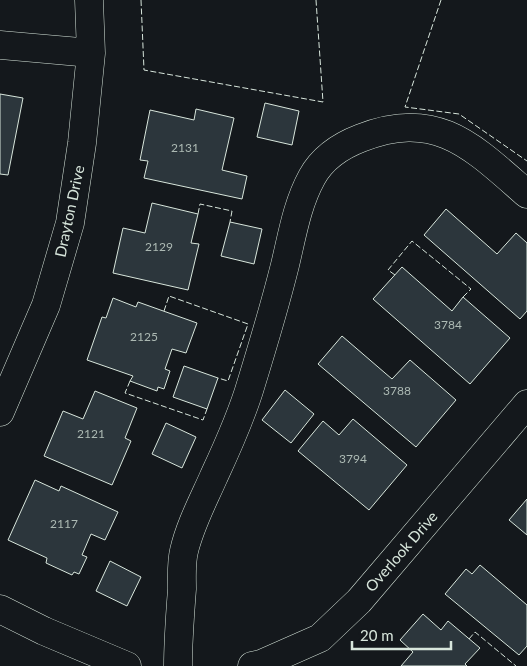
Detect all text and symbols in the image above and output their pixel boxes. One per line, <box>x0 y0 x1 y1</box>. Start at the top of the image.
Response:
house number: 2131 <box>171 140 199 155</box>
street label: Drayton Drive <box>50 163 88 259</box>
house number: 2129 <box>145 239 173 254</box>
house number: 3784 <box>434 317 462 332</box>
house number: 2125 <box>130 329 158 344</box>
house number: 3788 <box>383 383 411 398</box>
house number: 2121 <box>77 426 105 441</box>
house number: 3794 <box>339 451 367 466</box>
street label: Overlook Drive <box>361 507 441 595</box>
house number: 2117 <box>50 516 78 531</box>
scale bar <box>352 618 451 650</box>
text: 20 m <box>360 626 394 644</box>

